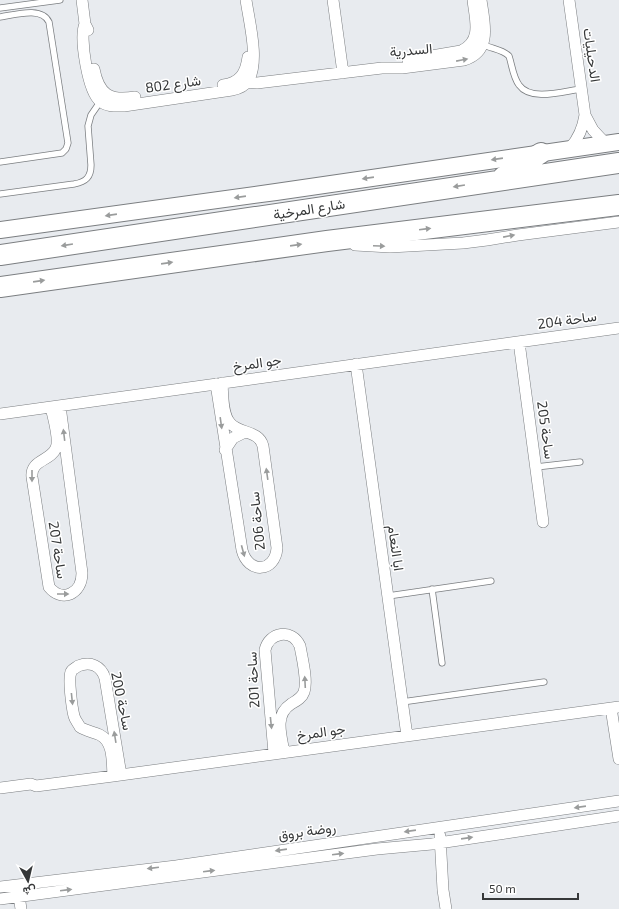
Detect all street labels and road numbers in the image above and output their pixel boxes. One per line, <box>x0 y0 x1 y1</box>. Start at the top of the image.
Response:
street label: الدحيليات <box>580 27 605 83</box>
street label: السدرية <box>389 39 433 61</box>
street label: شارع 802 <box>144 71 202 99</box>
street label: شارع المرخية <box>272 194 347 226</box>
street label: ساحة 204 <box>536 307 598 332</box>
street label: جو المرخ <box>232 351 283 377</box>
street label: ساحة 205 <box>534 400 559 460</box>
street label: ساحة 206 <box>245 491 268 551</box>
street label: ساحة 207 <box>46 520 71 580</box>
street label: ابا النعام <box>384 524 408 572</box>
street label: ساحة 201 <box>243 651 262 709</box>
street label: ساحة 200 <box>108 670 137 732</box>
street label: جو المرخ <box>296 720 347 746</box>
street label: روضة بروق <box>277 818 337 844</box>

